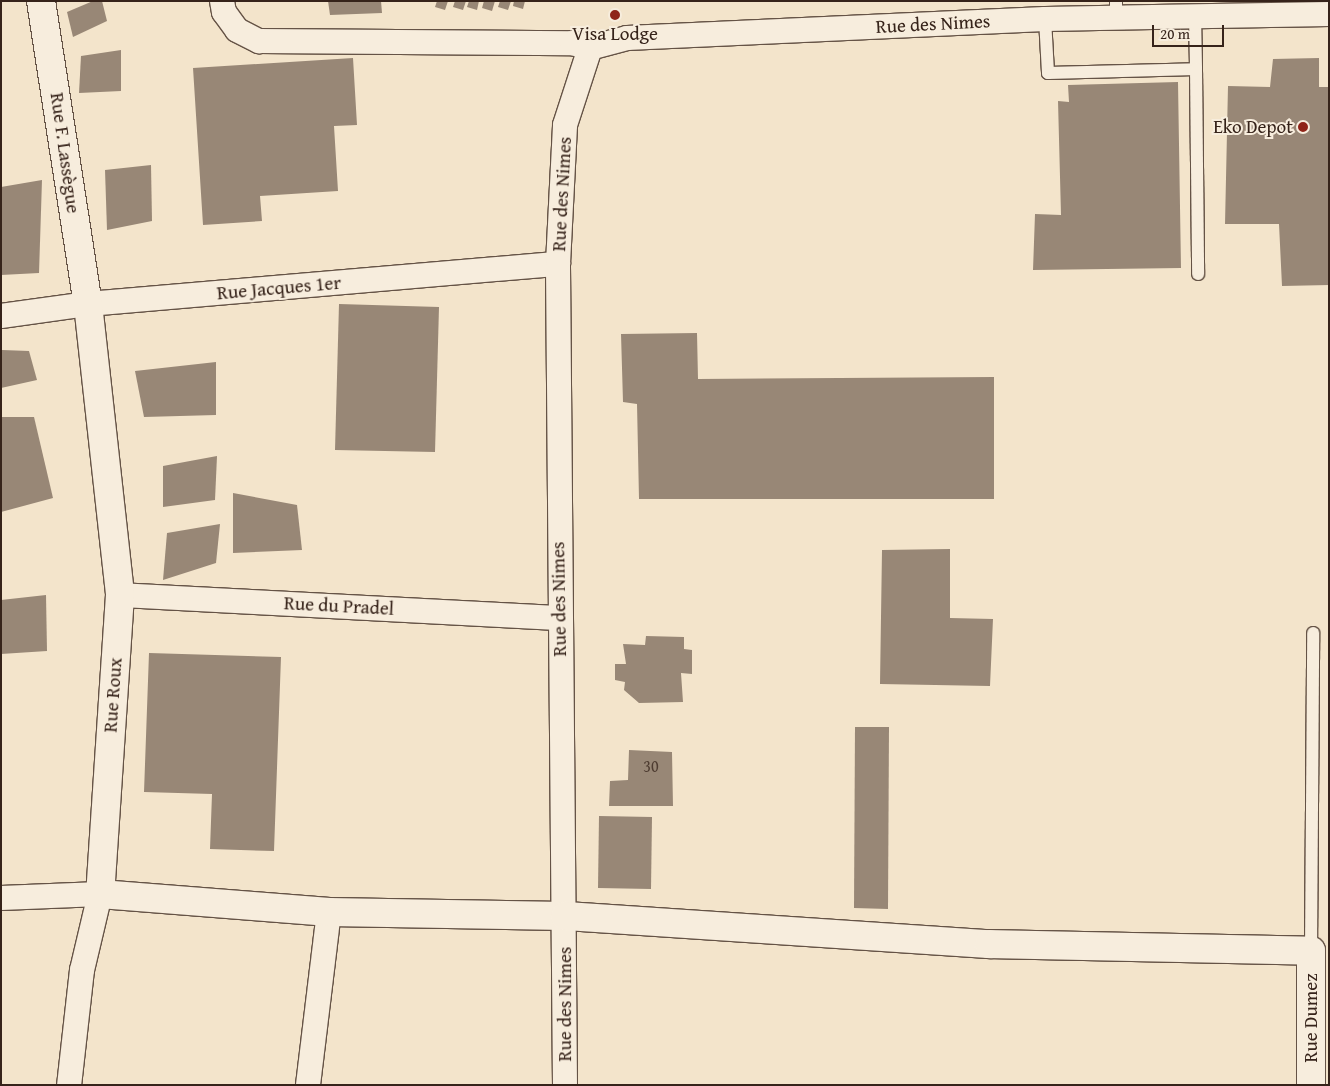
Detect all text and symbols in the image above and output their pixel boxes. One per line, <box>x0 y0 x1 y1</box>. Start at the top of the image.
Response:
marker: Visa Lodge <box>609 9 621 21</box>
street label: Rue des Nimes <box>875 10 991 38</box>
scale bar <box>1155 15 1228 47</box>
place label: Visa Lodge <box>572 23 658 45</box>
text: 20 m <box>1160 23 1190 44</box>
street label: Rue F. Lassègue <box>45 91 85 215</box>
place label: Eko Depot <box>1213 116 1293 138</box>
marker: Eko Depot <box>1297 121 1309 133</box>
street label: Rue des Nimes <box>548 136 576 252</box>
street label: Rue Jacques 1er <box>216 271 342 305</box>
street label: Rue des Nimes <box>547 541 571 657</box>
street label: Rue du Pradel <box>283 592 395 620</box>
street label: Rue Roux <box>99 657 127 733</box>
house number: 30 <box>643 756 659 776</box>
street label: Rue des Nimes <box>554 947 576 1061</box>
street label: Rue Dumez <box>1300 974 1322 1062</box>

